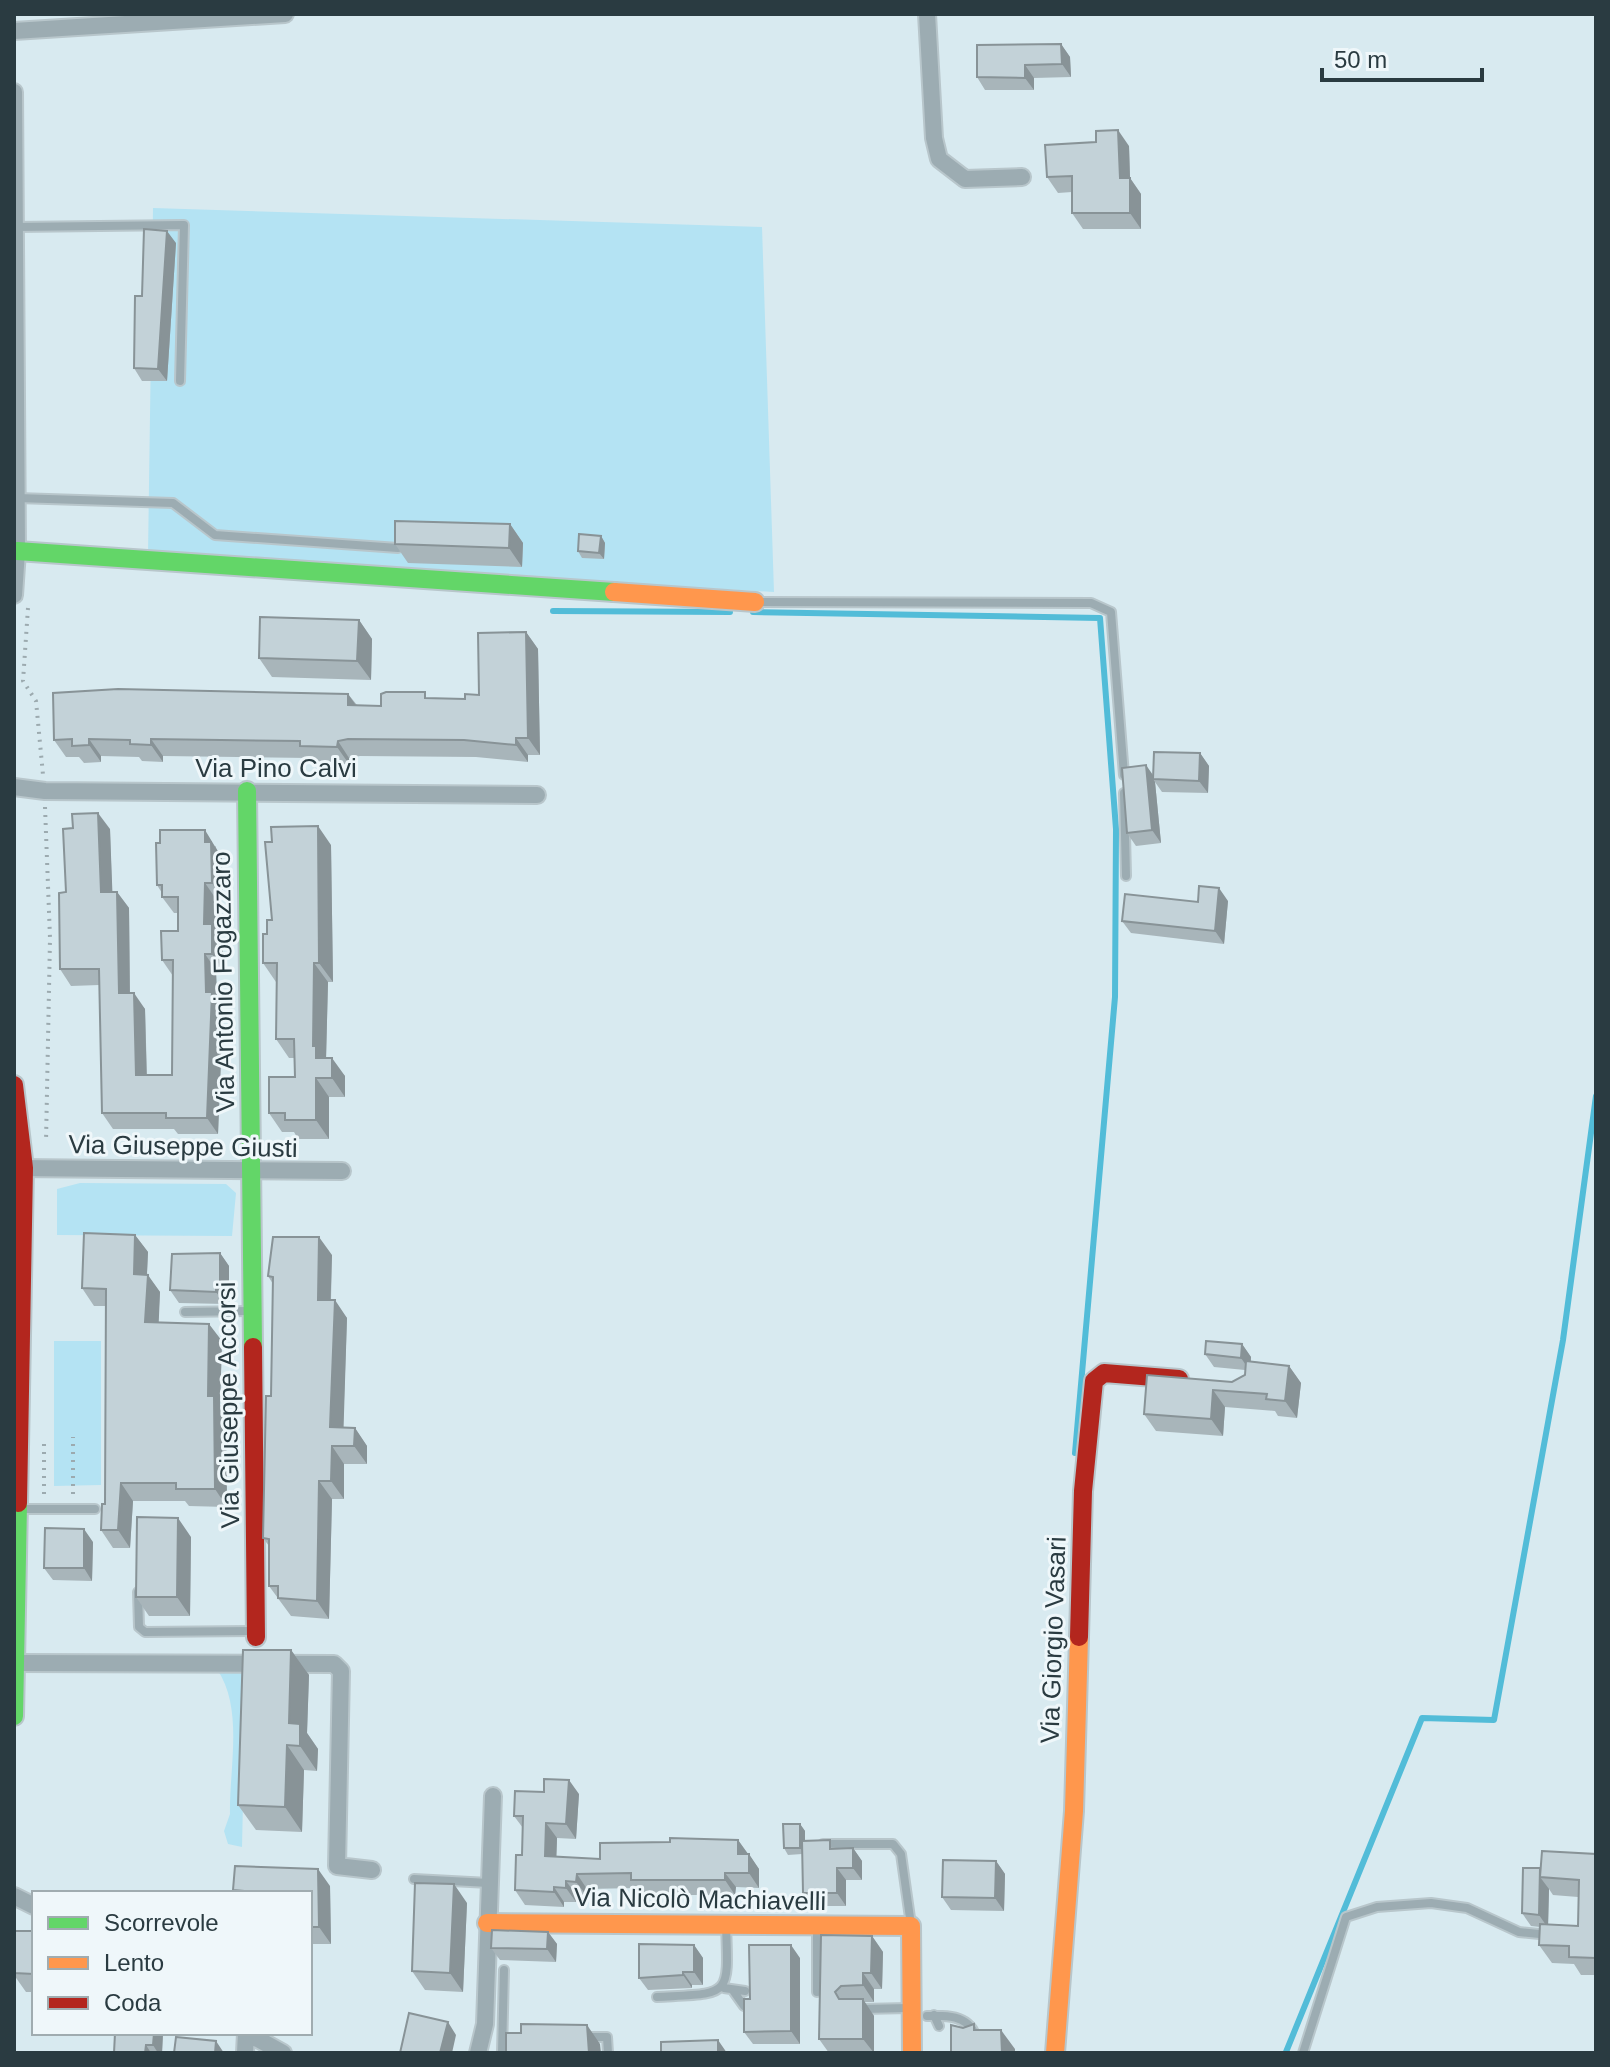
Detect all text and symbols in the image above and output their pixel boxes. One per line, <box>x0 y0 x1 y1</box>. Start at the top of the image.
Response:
scale bar <box>1322 32 1482 82</box>
text: 50 m <box>1334 46 1387 73</box>
street label: Via Pino Calvi <box>195 753 357 783</box>
street label: Via Antonio Fogazzaro <box>206 851 240 1113</box>
street label: Via Giuseppe Giusti <box>68 1129 298 1163</box>
street label: Via Giuseppe Accorsi <box>211 1281 245 1529</box>
street label: Via Giorgio Vasari <box>1034 1536 1072 1744</box>
street label: Via Nicolò Machiavelli <box>574 1882 826 1916</box>
legend <box>32 1891 312 2035</box>
text: Scorrevole <box>104 1909 219 1936</box>
text: Lento <box>104 1949 164 1976</box>
text: Coda <box>104 1989 162 2016</box>

